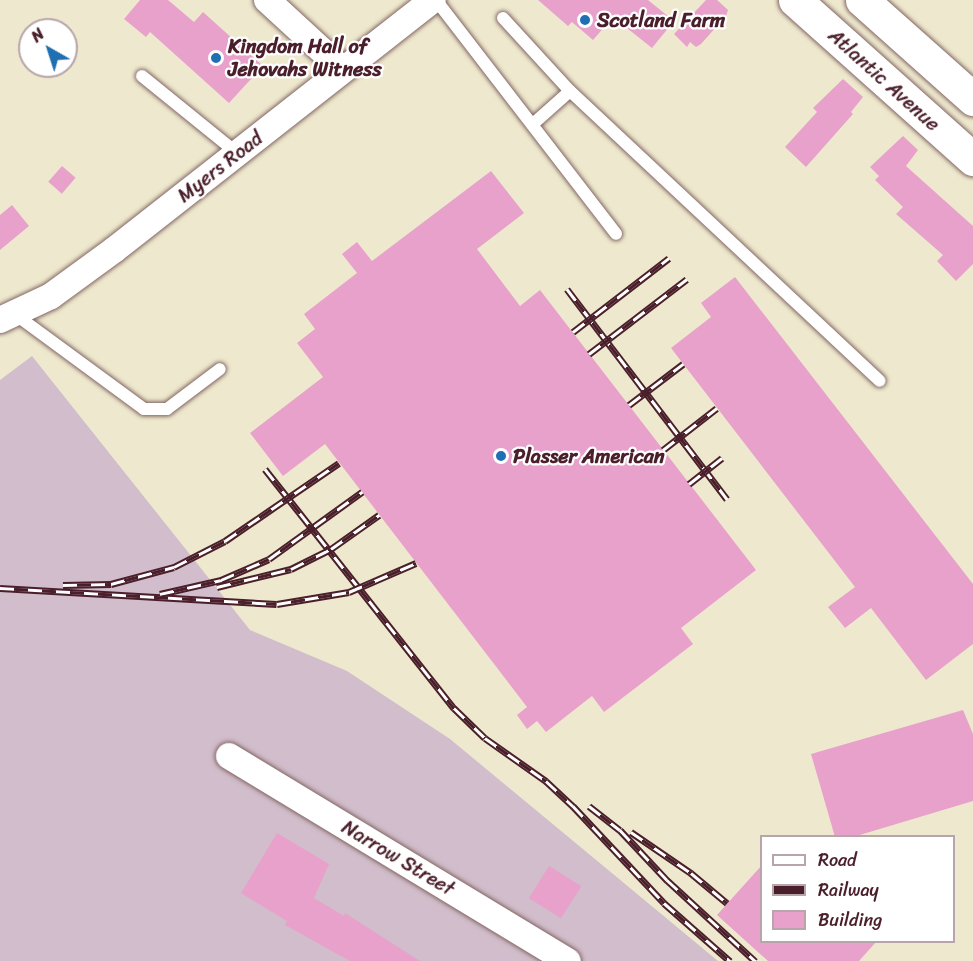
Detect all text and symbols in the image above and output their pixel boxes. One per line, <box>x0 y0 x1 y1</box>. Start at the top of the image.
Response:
place label: Scotland Farm <box>597 8 725 32</box>
marker: Scotland Farm <box>578 13 592 27</box>
north arrow <box>18 18 78 78</box>
text: N <box>24 20 51 50</box>
street label: Atlantic Avenue <box>823 24 945 136</box>
place label: Kingdom Hall of Jehovahs Witness <box>228 34 381 81</box>
marker: Kingdom Hall of Jehovahs Witness <box>209 51 223 65</box>
street label: Myers Road <box>173 126 267 208</box>
place label: Plasser American <box>513 444 665 468</box>
marker: Plasser American <box>494 449 508 463</box>
street label: Narrow Street <box>337 815 459 901</box>
legend <box>760 835 955 943</box>
text: Road <box>818 844 857 876</box>
text: Railway <box>818 874 879 906</box>
text: Building <box>818 904 882 936</box>

